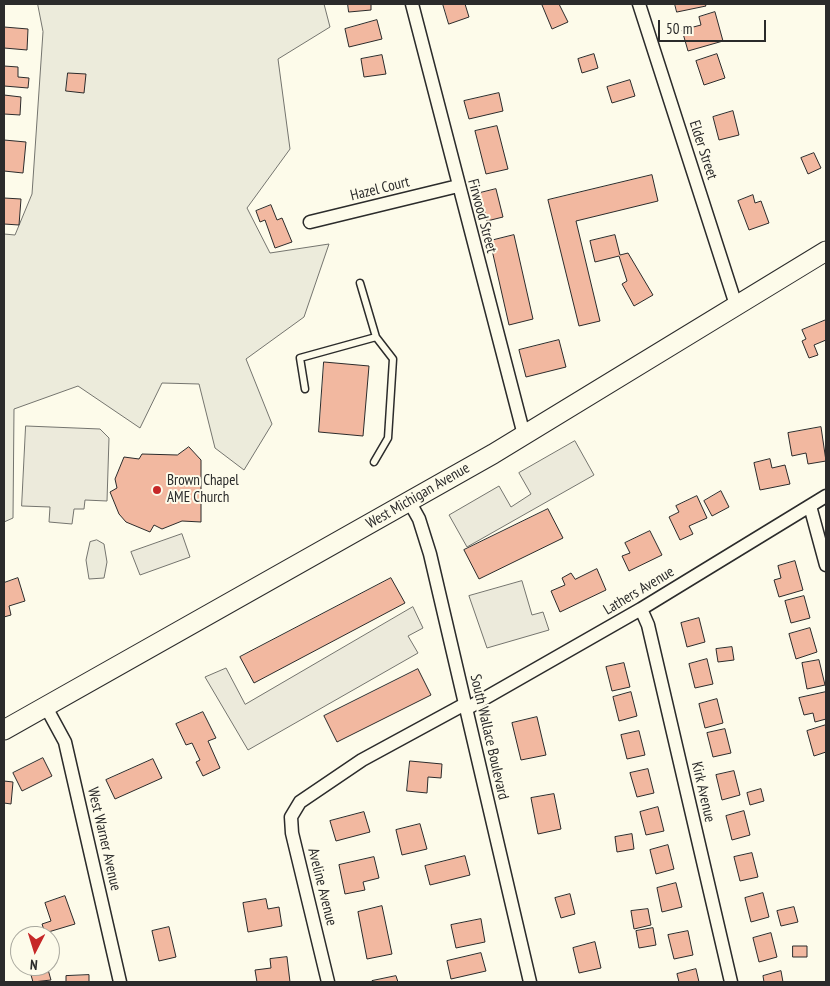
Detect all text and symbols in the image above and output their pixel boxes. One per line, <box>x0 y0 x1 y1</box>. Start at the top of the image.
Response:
scale bar <box>660 10 768 42</box>
text: 50 m <box>666 19 692 38</box>
street label: Elder Street <box>685 118 721 182</box>
street label: Hazel Court <box>349 173 411 205</box>
street label: Firwood Street <box>463 177 501 255</box>
street label: West Michigan Avenue <box>363 459 473 533</box>
place label: Brown Chapel AME Church <box>167 472 239 507</box>
marker: Brown Chapel AME Church <box>151 484 163 496</box>
street label: Lathers Avenue <box>600 563 678 619</box>
street label: South Wallace Boulevard <box>466 672 512 802</box>
street label: Kirk Avenue <box>687 760 719 824</box>
street label: West Warner Avenue <box>83 785 125 893</box>
street label: Aveline Avenue <box>304 846 340 928</box>
north arrow <box>10 926 60 976</box>
text: N <box>29 956 38 974</box>

